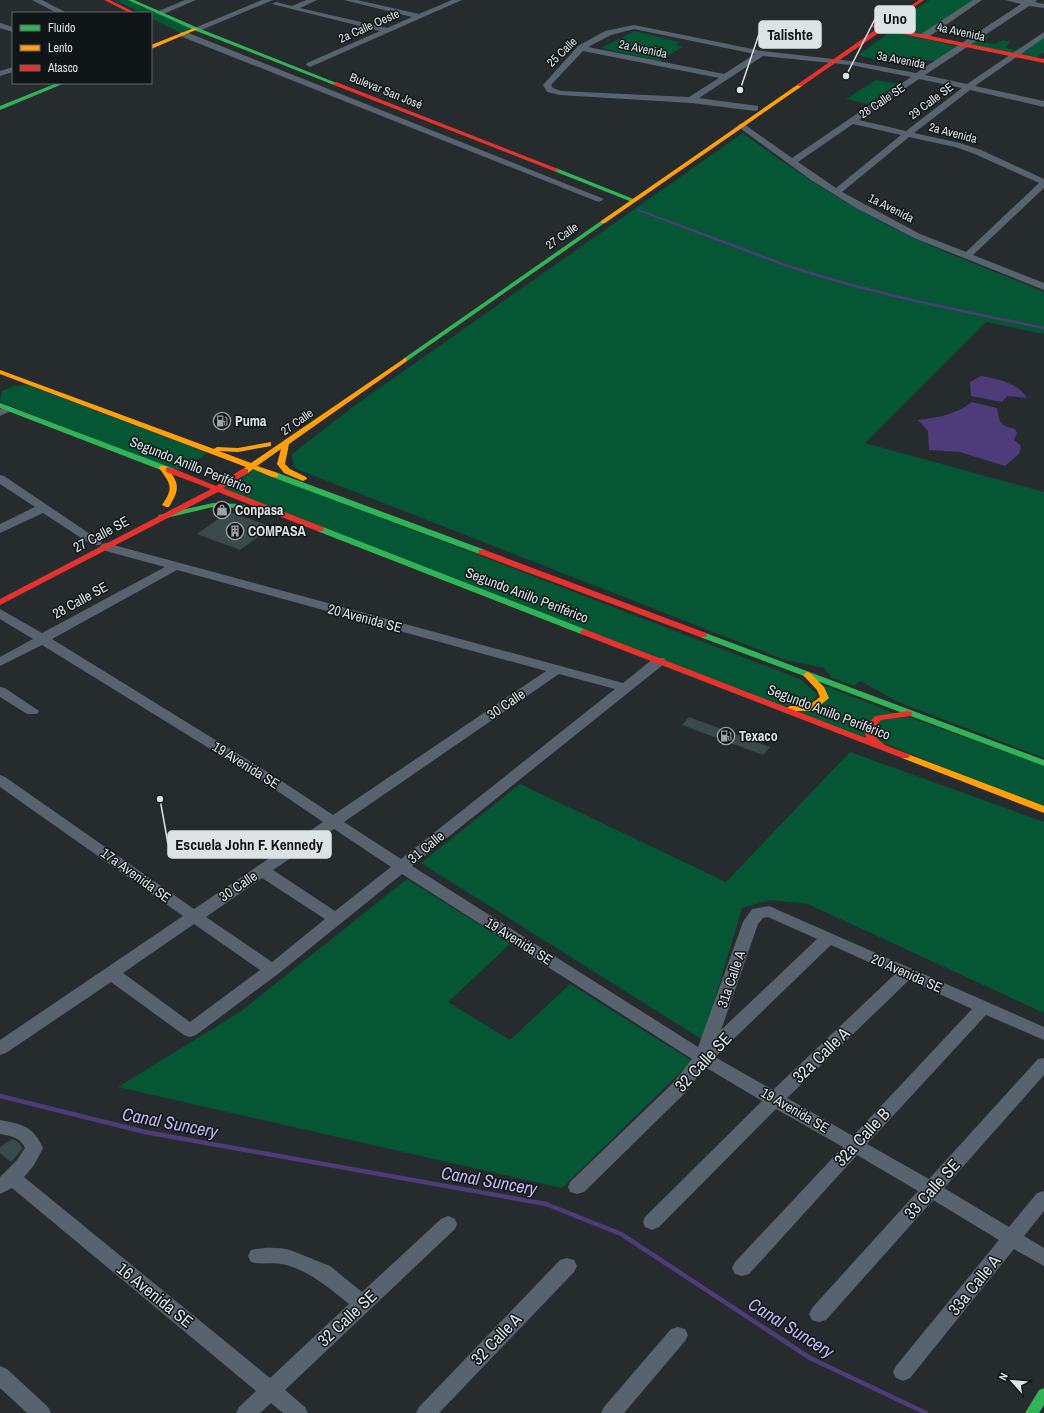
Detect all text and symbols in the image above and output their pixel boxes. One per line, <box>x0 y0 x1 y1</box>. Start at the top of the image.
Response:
street label: 2a Calle Oeste <box>336 5 402 47</box>
callout: Uno <box>875 6 915 33</box>
text: Uno <box>883 8 907 29</box>
legend <box>12 12 152 84</box>
street label: 4a Avenida <box>935 19 987 45</box>
text: Fluido <box>48 20 75 36</box>
callout: Talishte <box>759 21 821 48</box>
text: Talishte <box>767 24 813 45</box>
street label: 25 Calle <box>543 34 581 70</box>
street label: 2a Avenida <box>617 36 669 62</box>
text: Lento <box>48 40 73 56</box>
street label: 3a Avenida <box>875 47 927 73</box>
text: Atasco <box>47 60 78 76</box>
street label: Bulevar San José <box>347 69 425 113</box>
street label: 29 Calle SE <box>905 79 957 123</box>
street label: 28 Calle SE <box>856 80 908 122</box>
street label: 2a Avenida <box>927 119 979 147</box>
street label: 1a Avenida <box>865 190 917 227</box>
street label: 27 Calle <box>543 219 581 253</box>
street label: 27 Calle <box>278 405 316 439</box>
fuel station icon: Puma <box>212 411 232 431</box>
place label: Puma <box>235 412 267 430</box>
street label: Segundo Anillo Periférico <box>127 432 255 498</box>
shop icon: Conpasa <box>212 500 232 520</box>
place label: Conpasa <box>235 501 284 519</box>
street label: 27 Calle SE <box>70 512 132 556</box>
building icon: COMPASA <box>225 521 245 541</box>
place label: COMPASA <box>248 522 307 540</box>
street label: Segundo Anillo Periférico <box>463 563 591 627</box>
street label: 28 Calle SE <box>49 577 111 623</box>
street label: 20 Avenida SE <box>326 599 404 637</box>
street label: Segundo Anillo Periférico <box>765 680 893 744</box>
street label: 30 Calle <box>484 685 528 723</box>
fuel station icon: Texaco <box>716 726 736 746</box>
place label: Texaco <box>739 727 778 745</box>
street label: 19 Avenida SE <box>209 737 283 793</box>
street label: 31 Calle <box>404 827 448 867</box>
callout: Escuela John F. Kennedy <box>168 831 331 858</box>
text: Escuela John F. Kennedy <box>175 834 323 855</box>
street label: 17a Avenida SE <box>97 844 175 906</box>
street label: 30 Calle <box>216 867 260 905</box>
street label: 19 Avenida SE <box>482 913 556 969</box>
street label: 31a Calle A <box>713 948 749 1010</box>
street label: 20 Avenida SE <box>869 949 945 997</box>
street label: 32a Calle A <box>787 1021 855 1088</box>
street label: 32 Calle SE <box>669 1027 736 1096</box>
street label: 19 Avenida SE <box>758 1083 832 1137</box>
water label: Canal Suncery <box>120 1101 222 1144</box>
street label: 32a Calle B <box>829 1102 895 1171</box>
street label: 33 Calle SE <box>898 1154 965 1224</box>
water label: Canal Suncery <box>439 1160 541 1202</box>
street label: 33a Calle A <box>942 1249 1005 1320</box>
street label: 16 Avenida SE <box>112 1257 198 1333</box>
street label: 32 Calle SE <box>312 1284 381 1351</box>
water label: Canal Suncery <box>744 1291 840 1365</box>
street label: 32 Calle A <box>465 1307 526 1369</box>
north arrow <box>992 1361 1032 1401</box>
text: N <box>995 1370 1011 1383</box>

